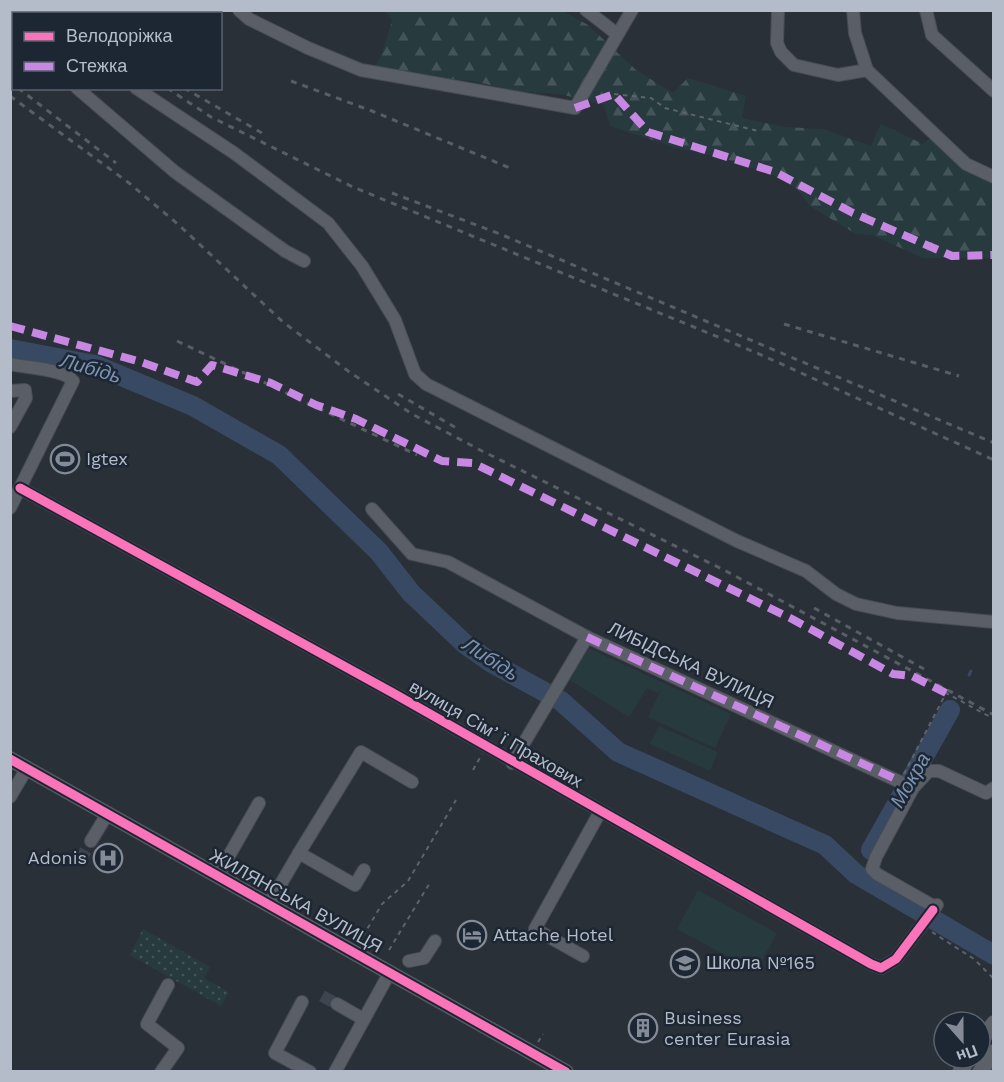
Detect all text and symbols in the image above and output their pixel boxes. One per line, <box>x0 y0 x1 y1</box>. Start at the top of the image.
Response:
legend <box>12 12 222 90</box>
text: Велодоріжка <box>66 25 174 46</box>
text: Стежка <box>66 55 128 76</box>
water label: Либідь <box>56 347 124 388</box>
sports icon: Igtex <box>49 443 81 475</box>
place label: Igtex <box>86 448 128 469</box>
street label: ЛИБІДСЬКА ВУЛИЦЯ <box>605 617 777 712</box>
water label: Либідь <box>457 631 524 686</box>
street label: вулиця Сімʼї Прахових <box>406 675 586 792</box>
water label: Мокра <box>885 748 935 812</box>
hospital icon: Adonis <box>92 842 124 874</box>
street label: ЖИЛЯНСЬКА ВУЛИЦЯ <box>206 844 386 957</box>
place label: Adonis <box>28 847 87 868</box>
hotel icon: Attache Hotel <box>456 919 488 951</box>
place label: Attache Hotel <box>493 924 614 945</box>
school or university icon: Школа №165 <box>669 947 701 979</box>
place label: Школа №165 <box>706 952 815 973</box>
place label: Business center Eurasia <box>664 1007 791 1049</box>
north arrow <box>932 1010 992 1070</box>
building icon: Business center Eurasia <box>627 1012 659 1044</box>
text: Пн <box>954 1041 980 1066</box>

